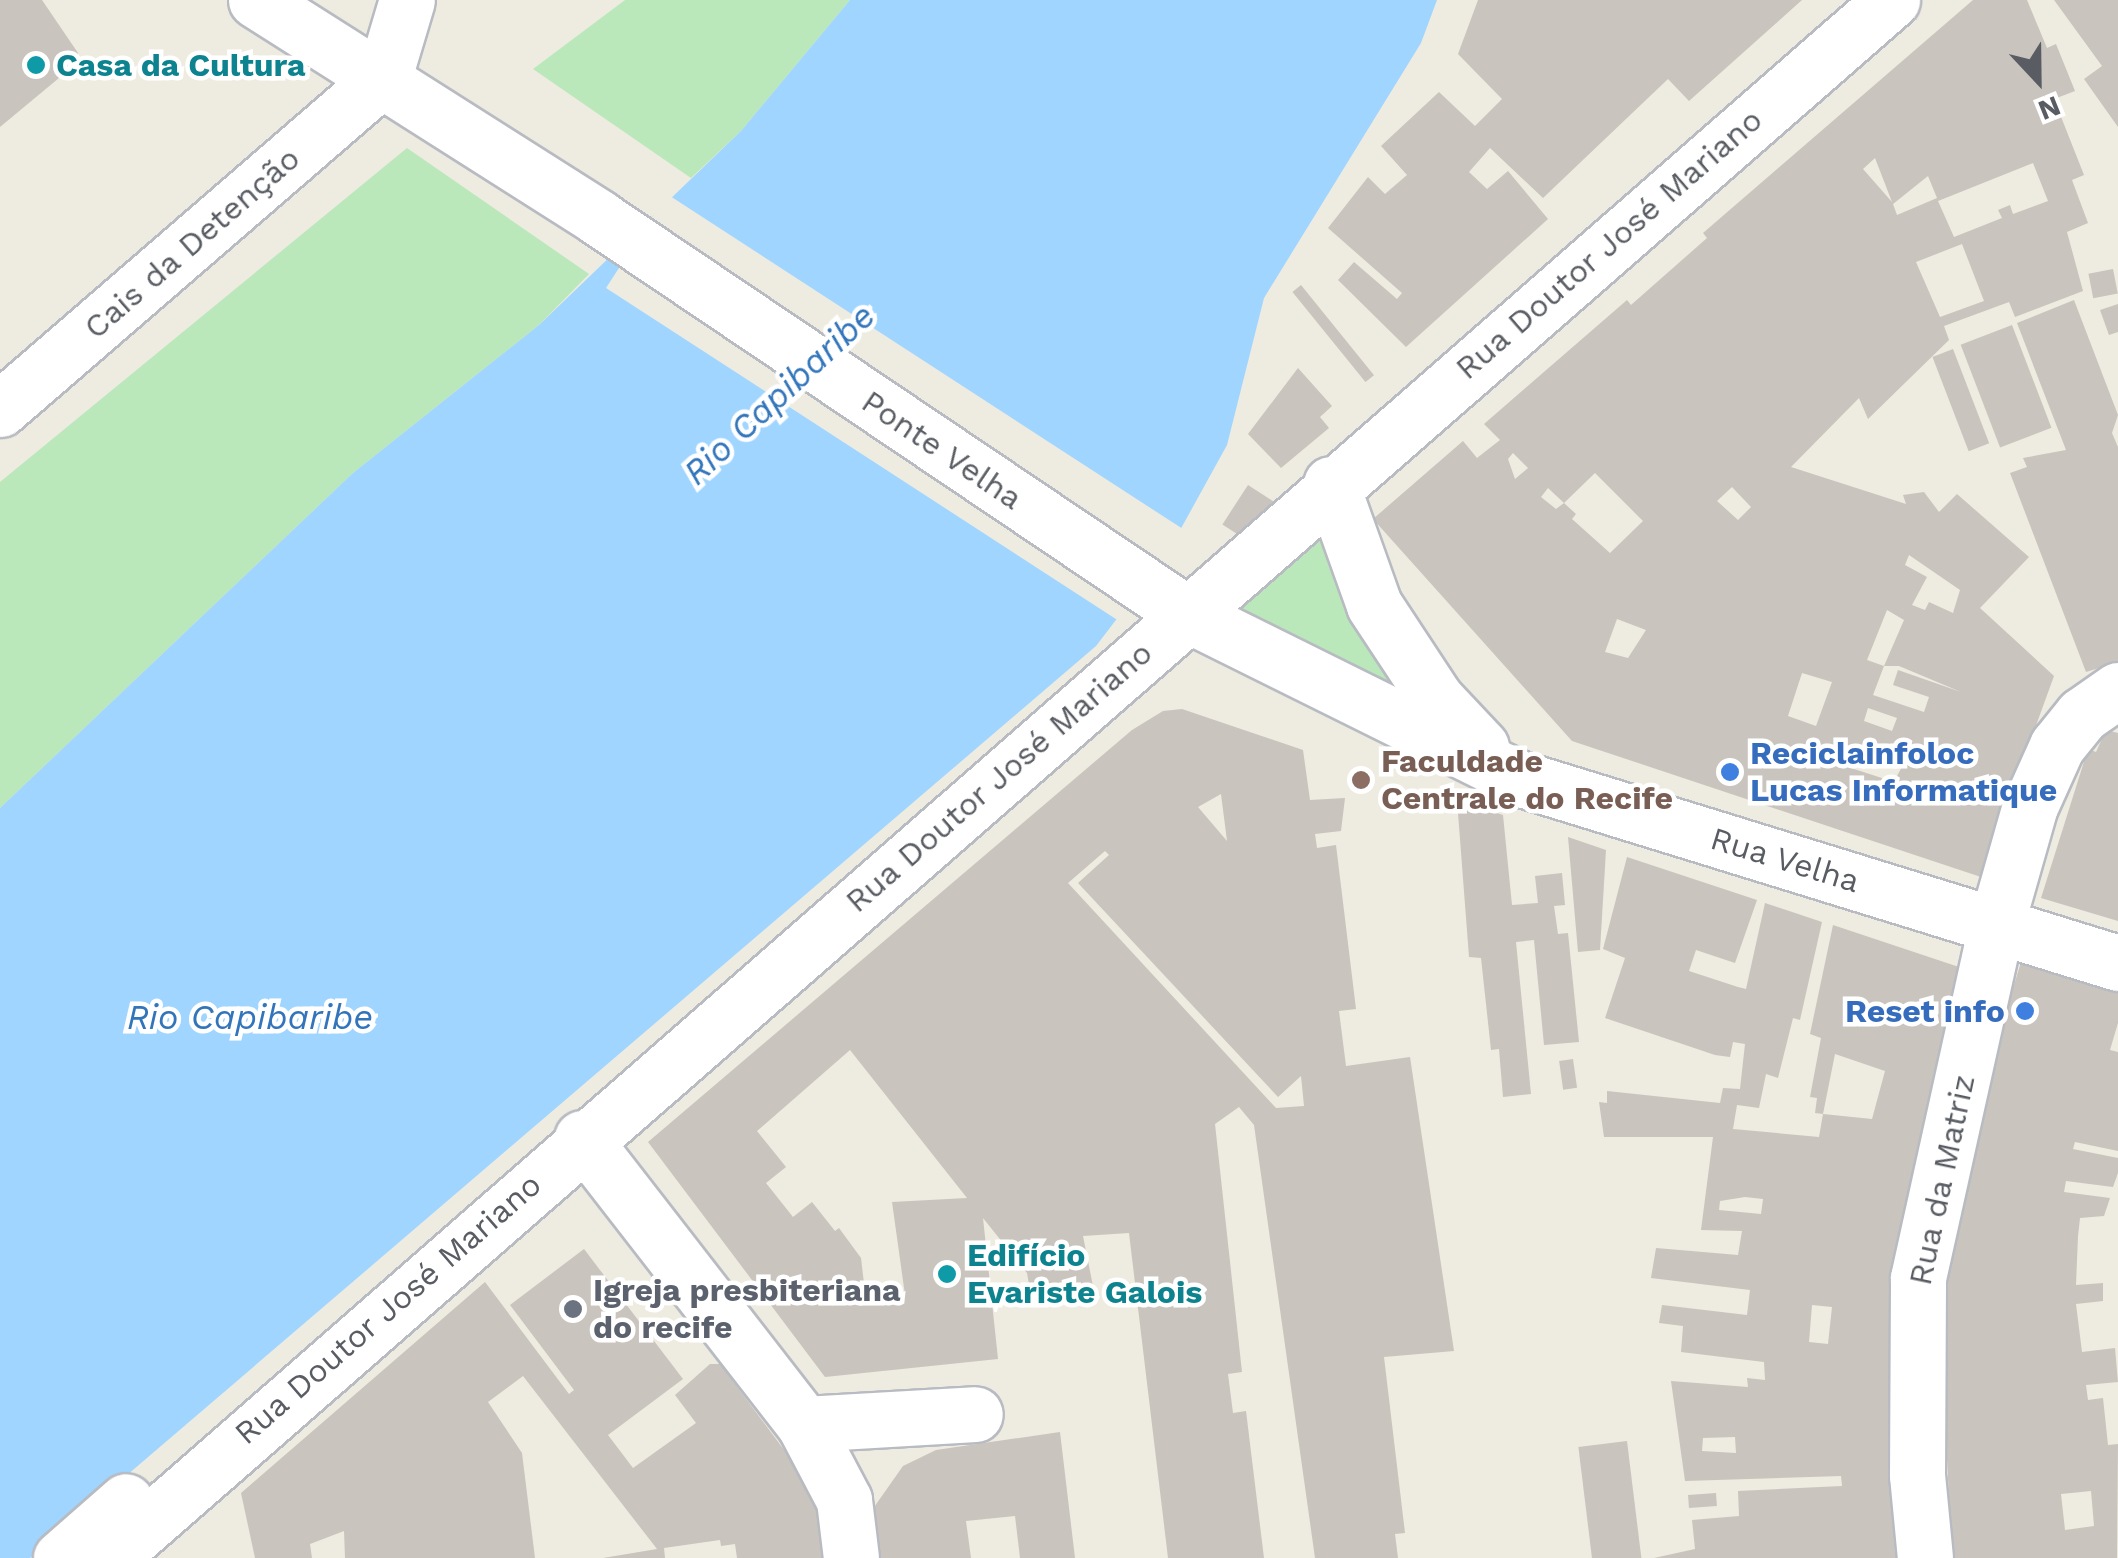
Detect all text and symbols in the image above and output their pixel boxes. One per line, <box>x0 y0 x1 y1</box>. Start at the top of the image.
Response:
north arrow <box>1988 30 2088 130</box>
place label: Casa da Cultura <box>56 46 306 84</box>
marker: Casa da Cultura <box>25 54 47 76</box>
text: N <box>2034 89 2065 127</box>
street label: Rua Doutor José Mariano <box>1447 100 1771 388</box>
street label: Cais da Detenção <box>76 139 308 347</box>
water label: Rio Capibaribe <box>674 295 884 493</box>
street label: Ponte Velha <box>854 382 1030 518</box>
street label: Rua Doutor José Mariano <box>837 633 1161 921</box>
place label: Reciclainfoloc Lucas Informatique <box>1750 735 2057 810</box>
place label: Faculdade Centrale do Recife <box>1381 743 1673 818</box>
marker: Reciclainfoloc Lucas Informatique <box>1719 761 1741 783</box>
marker: Faculdade Centrale do Recife <box>1350 769 1372 791</box>
street label: Rua Velha <box>1705 819 1865 901</box>
place label: Reset info <box>1845 992 2005 1030</box>
water label: Rio Capibaribe <box>127 996 373 1038</box>
marker: Reset info <box>2014 1000 2036 1022</box>
street label: Rua da Matriz <box>1901 1071 1983 1289</box>
street label: Rua Doutor José Mariano <box>226 1165 550 1453</box>
place label: Edifício Evariste Galois <box>967 1237 1202 1312</box>
marker: Edifício Evariste Galois <box>936 1263 958 1285</box>
place label: Igreja presbiteriana do recife <box>593 1272 901 1347</box>
marker: Igreja presbiteriana do recife <box>562 1298 584 1320</box>

